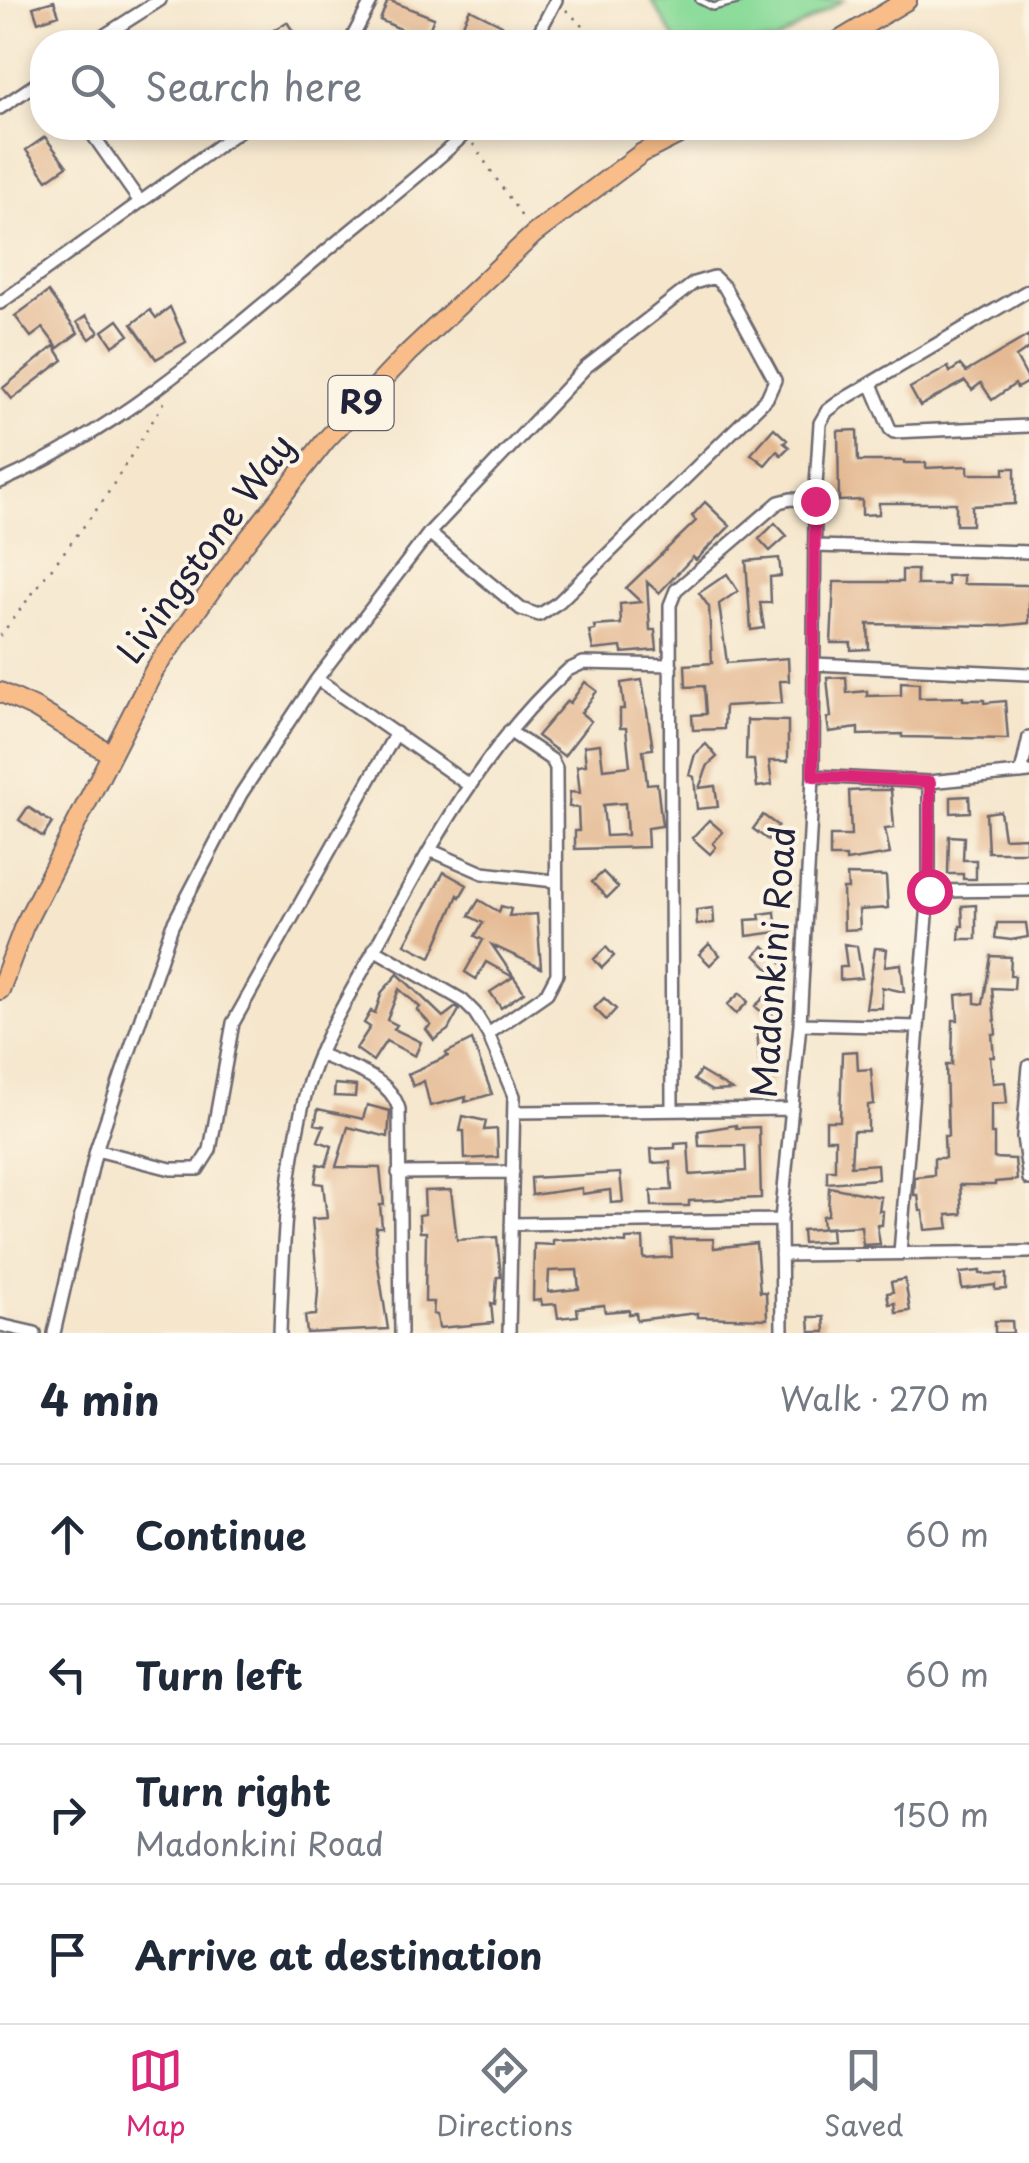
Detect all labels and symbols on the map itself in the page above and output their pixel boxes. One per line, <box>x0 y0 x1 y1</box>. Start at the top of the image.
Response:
road number: R9 <box>328 376 394 430</box>
street label: Livingstone Way <box>102 421 306 674</box>
route end <box>793 479 839 525</box>
street label: Madonkini Road <box>736 824 807 1100</box>
route start <box>907 869 953 915</box>

